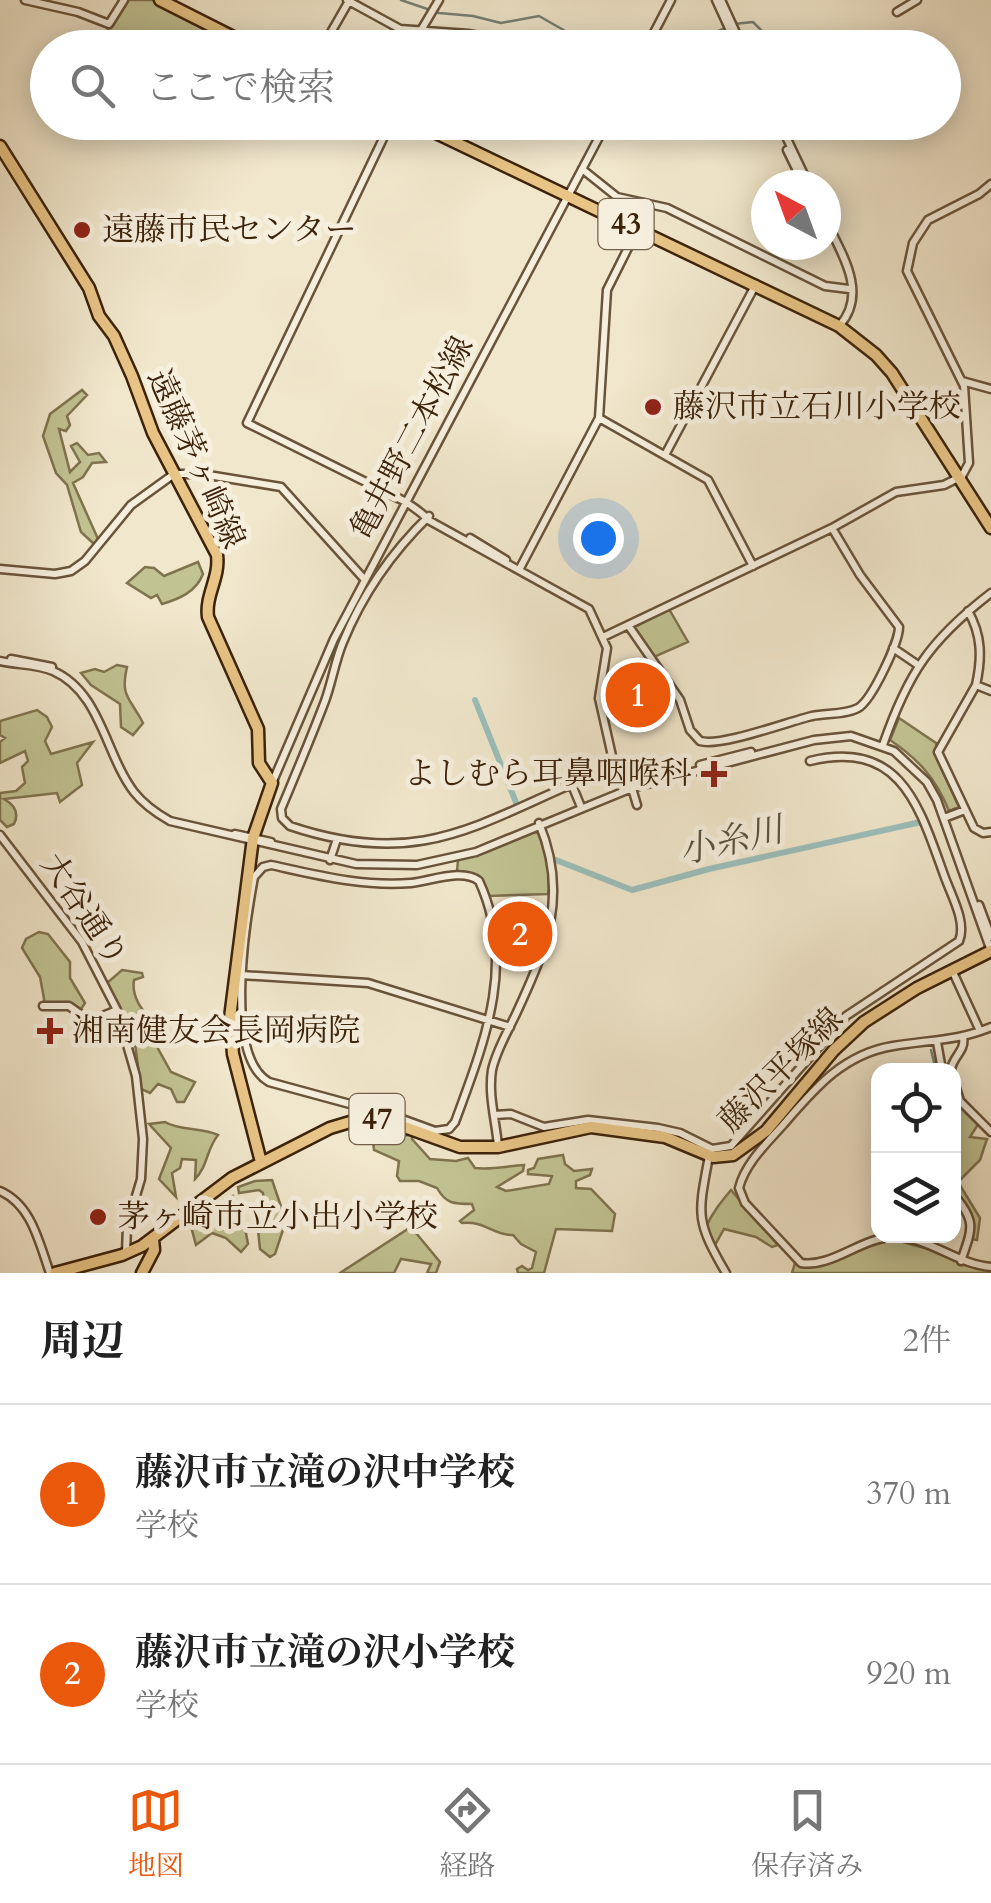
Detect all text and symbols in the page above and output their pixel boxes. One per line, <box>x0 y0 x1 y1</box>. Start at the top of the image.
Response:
search box <box>30 30 961 140</box>
icon: search <box>65 58 120 113</box>
text: ここで検索 <box>145 62 335 114</box>
north arrow <box>751 170 841 260</box>
road number: 43 <box>598 199 654 249</box>
place label: 遠藤市民センター <box>102 208 357 252</box>
marker: 遠藤市民センター <box>71 219 93 241</box>
street label: 亀井野二本松線 <box>340 329 484 547</box>
street label: 遠藤茅ヶ崎線 <box>137 362 255 556</box>
place label: 藤沢市立石川小学校 <box>673 385 961 429</box>
marker: 藤沢市立石川小学校 <box>642 396 664 418</box>
your location <box>573 513 624 564</box>
pin: 1 <box>606 658 670 732</box>
place label: よしむら耳鼻咽喉科 <box>404 752 692 796</box>
marker: よしむら耳鼻咽喉科 <box>701 761 727 787</box>
water label: 小糸川 <box>674 805 791 876</box>
street label: 大谷通り <box>30 845 138 975</box>
pin: 2 <box>488 896 552 972</box>
street label: 藤沢平塚線 <box>709 998 853 1142</box>
place label: 湘南健友会長岡病院 <box>72 1009 360 1053</box>
marker: 湘南健友会長岡病院 <box>37 1018 63 1044</box>
map controls <box>871 1063 961 1243</box>
button: locate <box>871 1063 961 1153</box>
road number: 47 <box>350 1094 404 1144</box>
button: layers <box>871 1153 961 1243</box>
place label: 茅ヶ崎市立小出小学校 <box>118 1195 438 1239</box>
marker: 茅ヶ崎市立小出小学校 <box>87 1206 109 1228</box>
text: 周辺 <box>40 1313 124 1370</box>
text: 2件 <box>903 1319 951 1363</box>
text: 藤沢市立滝の沢中学校 <box>135 1447 515 1499</box>
text: 1 <box>64 1472 81 1516</box>
text: 370 m <box>866 1472 951 1516</box>
text: 学校 <box>135 1504 199 1548</box>
text: 藤沢市立滝の沢小学校 <box>135 1627 515 1679</box>
text: 2 <box>64 1652 81 1696</box>
text: 920 m <box>866 1652 951 1696</box>
text: 学校 <box>135 1684 199 1728</box>
tab: 地図 <box>128 1783 184 1885</box>
tab: 経路 <box>439 1783 495 1885</box>
tab: 保存済み <box>751 1783 863 1885</box>

